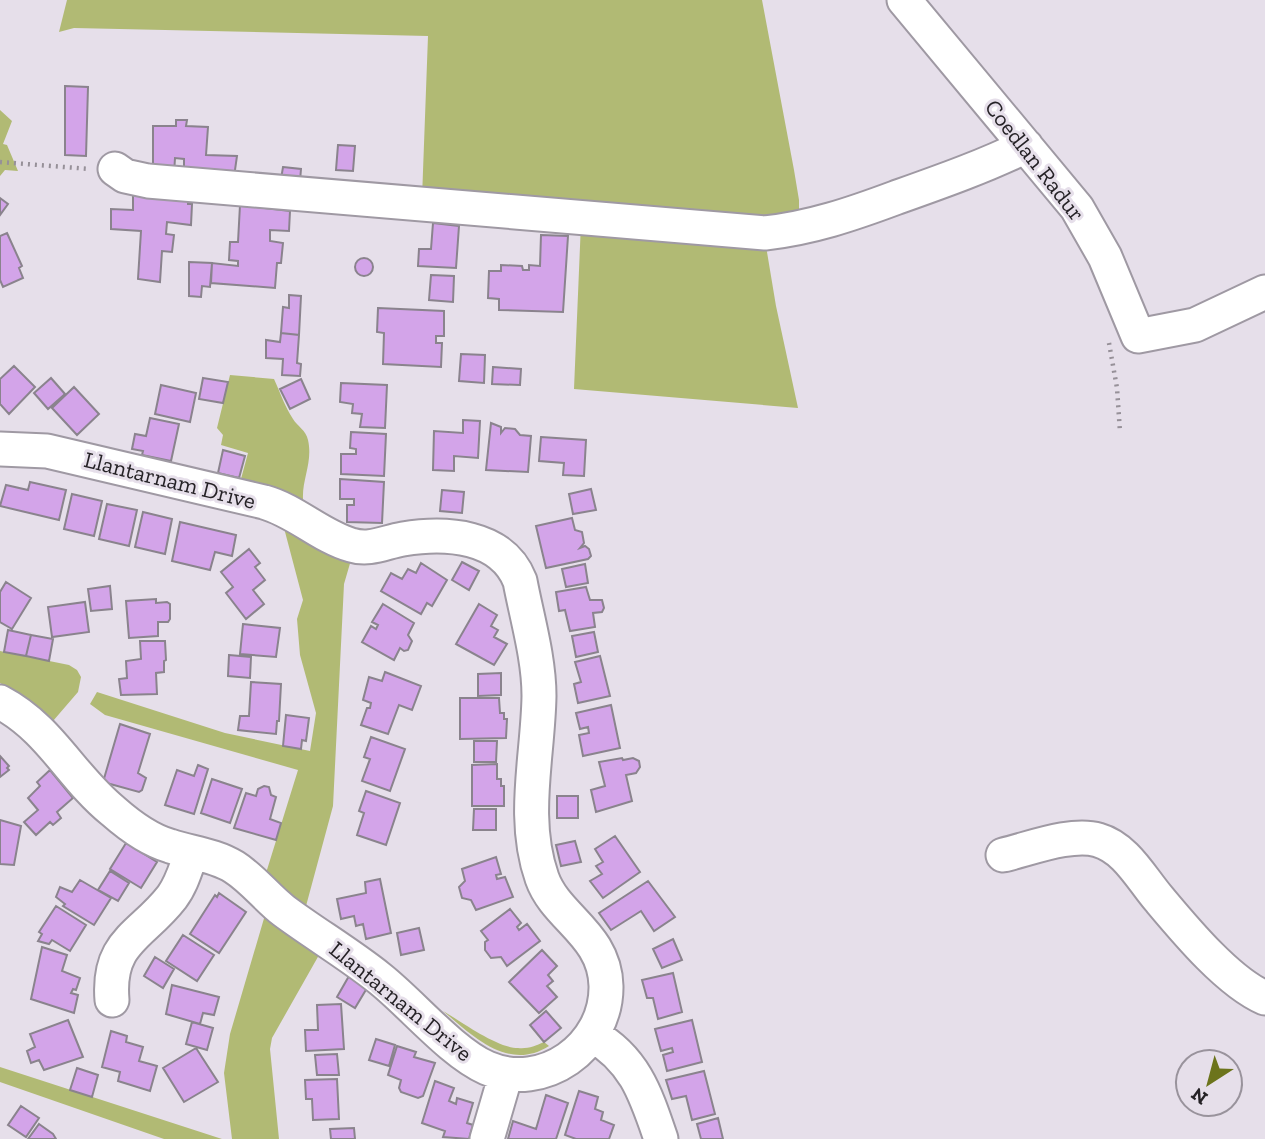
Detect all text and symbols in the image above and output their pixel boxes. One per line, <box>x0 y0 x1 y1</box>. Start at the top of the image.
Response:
street label: Coedlan Radur <box>979 94 1091 226</box>
street label: Llantarnam Drive <box>81 445 259 515</box>
street label: Llantarnam Drive <box>324 935 478 1067</box>
north arrow <box>1174 1048 1244 1118</box>
text: N <box>1187 1083 1212 1110</box>

